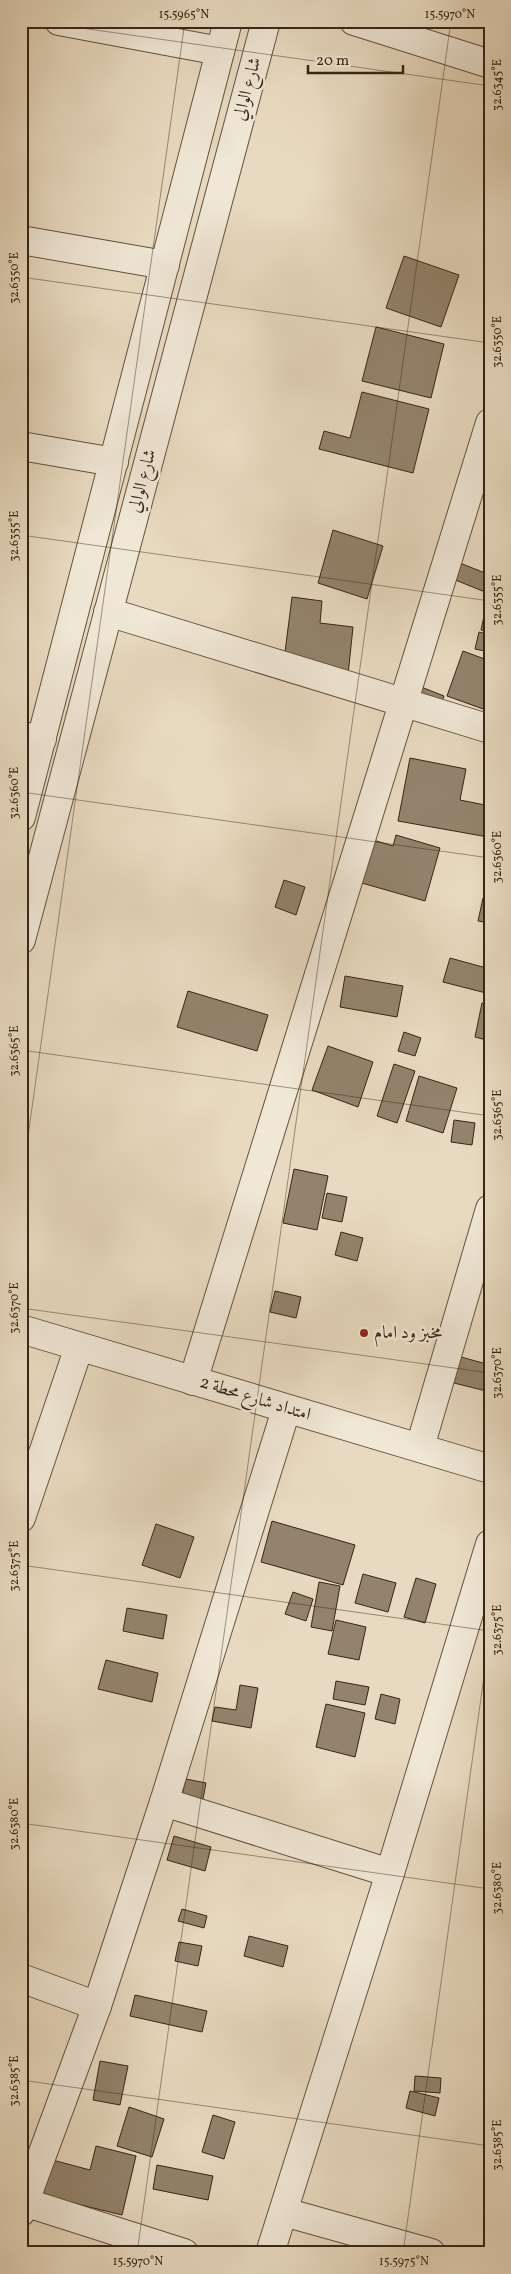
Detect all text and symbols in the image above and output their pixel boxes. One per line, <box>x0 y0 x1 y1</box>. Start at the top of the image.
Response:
text: 15.5965°N <box>159 7 209 23</box>
text: 15.5970°N <box>425 7 475 23</box>
scale bar <box>308 42 404 74</box>
text: 20 m <box>316 51 349 72</box>
street label: شارع الوالي <box>228 54 269 124</box>
text: 32.6345°E <box>490 59 506 111</box>
text: 32.6350°E <box>7 252 23 304</box>
text: 32.6350°E <box>490 316 506 368</box>
street label: شارع الوالي <box>123 446 164 516</box>
text: 32.6355°E <box>7 511 23 561</box>
text: 32.6355°E <box>490 575 506 625</box>
text: 32.6360°E <box>7 767 23 819</box>
text: 32.6360°E <box>490 831 506 883</box>
text: 32.6365°E <box>7 1025 23 1077</box>
text: 32.6365°E <box>490 1089 506 1141</box>
text: 32.6370°E <box>7 1282 23 1334</box>
place label: مخبز ود امام <box>374 1321 442 1348</box>
marker: مخبز ود امام <box>358 1327 370 1339</box>
text: 32.6370°E <box>490 1347 506 1399</box>
street label: امتداد شارع محطة 2 <box>196 1370 314 1429</box>
text: 32.6375°E <box>7 1541 23 1591</box>
text: 32.6375°E <box>490 1605 506 1655</box>
text: 32.6380°E <box>7 1798 23 1850</box>
text: 32.6380°E <box>490 1862 506 1914</box>
text: 32.6385°E <box>7 2056 23 2106</box>
text: 32.6385°E <box>490 2120 506 2170</box>
text: 15.5970°N <box>113 2254 163 2270</box>
text: 15.5975°N <box>379 2254 429 2270</box>

